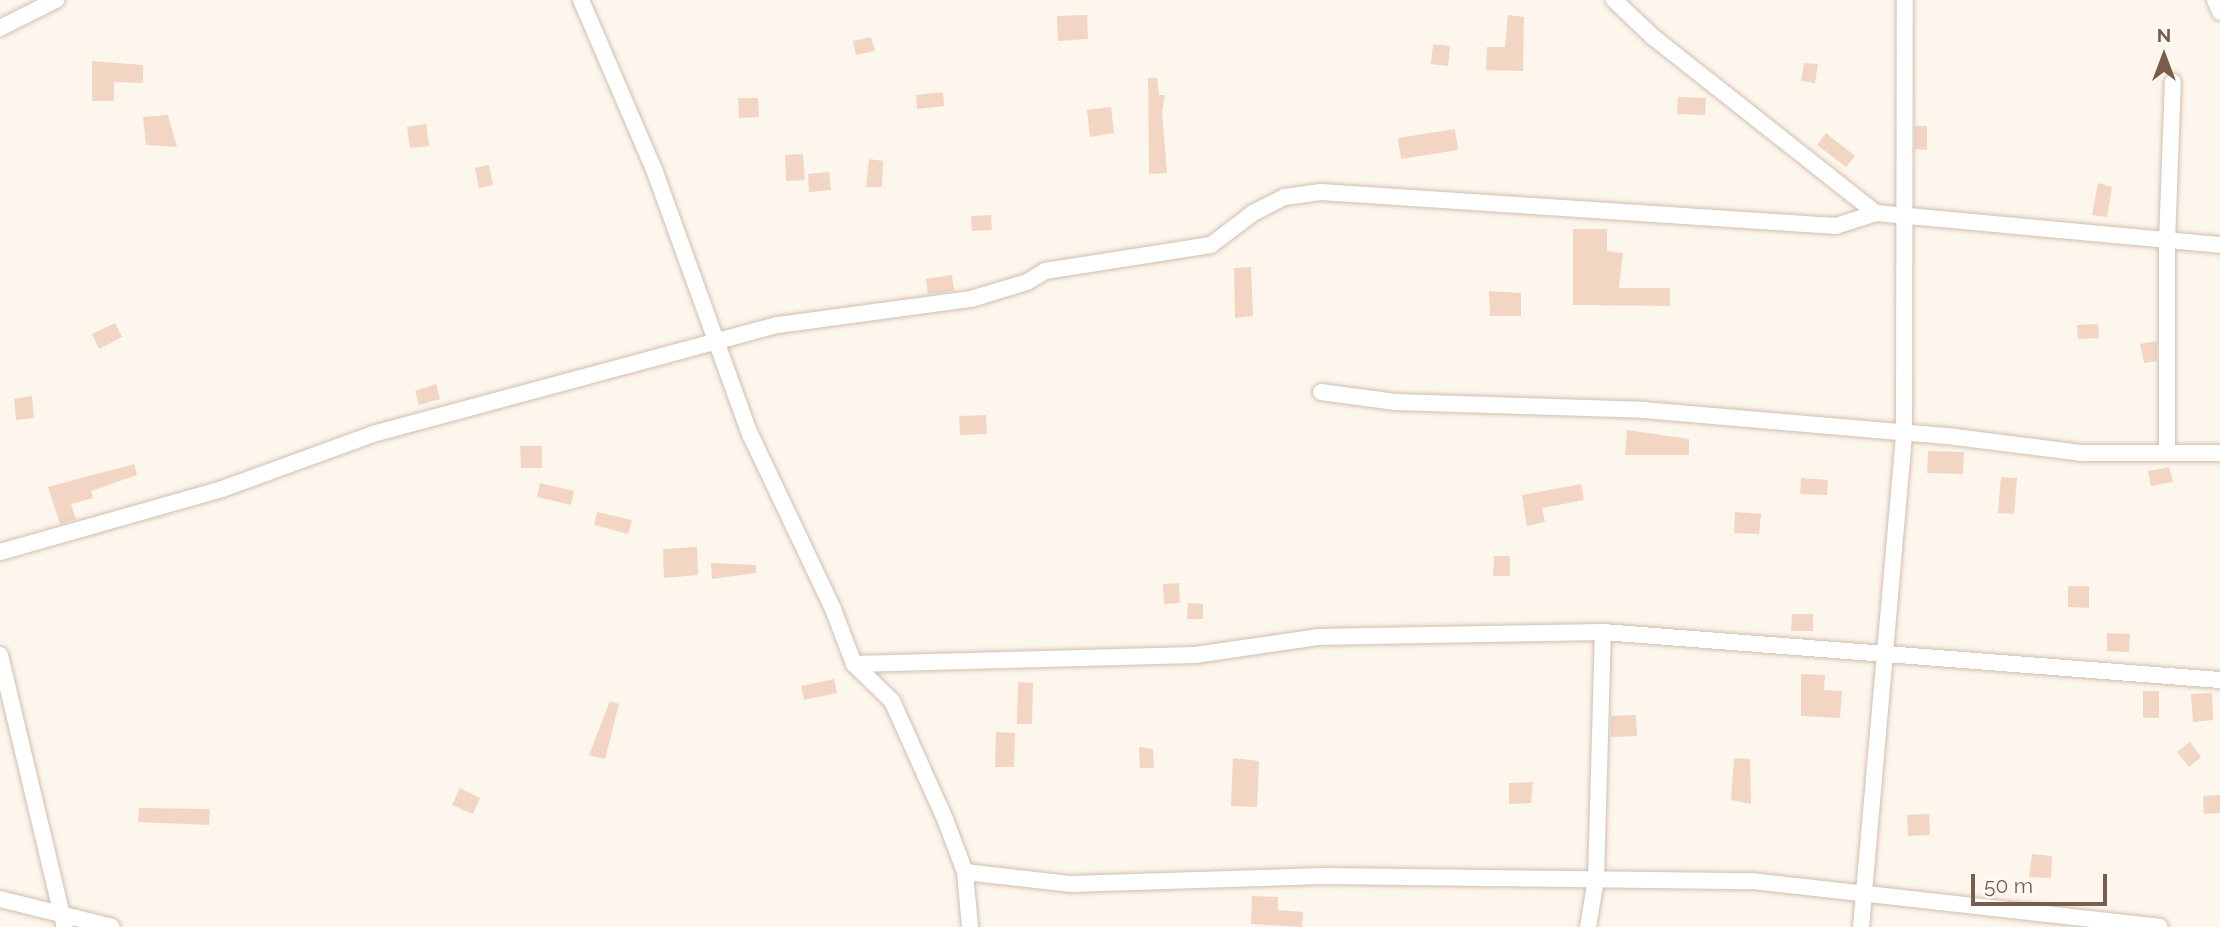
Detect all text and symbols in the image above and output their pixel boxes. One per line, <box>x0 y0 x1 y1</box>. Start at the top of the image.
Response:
north arrow <box>2129 21 2199 91</box>
text: N <box>2157 24 2171 46</box>
scale bar <box>1975 860 2112 904</box>
text: 50 m <box>1984 873 2033 898</box>

